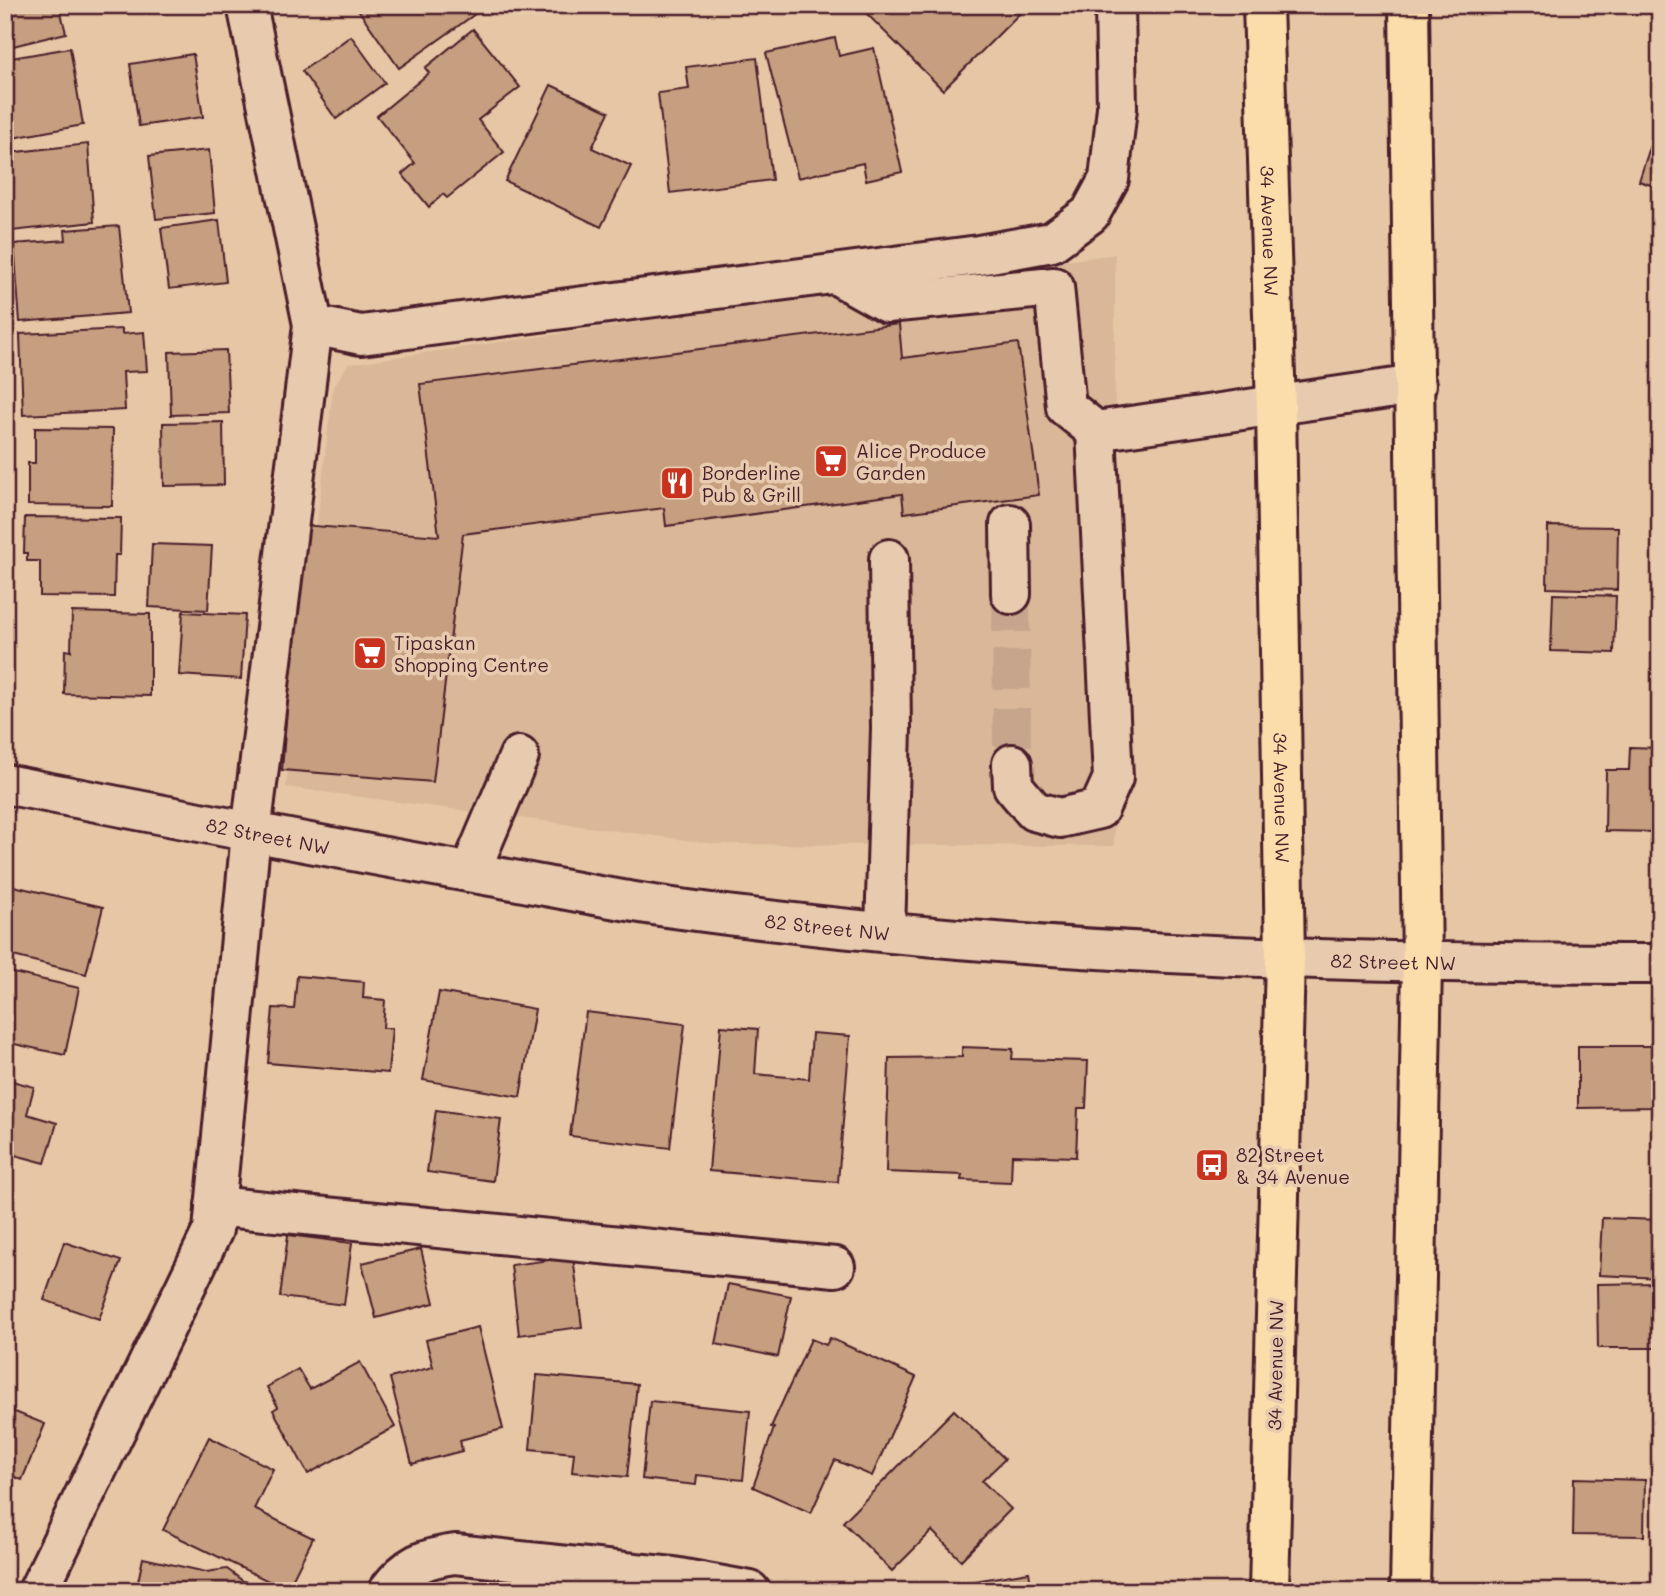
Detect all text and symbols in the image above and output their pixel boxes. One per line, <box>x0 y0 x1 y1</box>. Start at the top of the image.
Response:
street label: 34 Avenue NW <box>1256 165 1285 297</box>
place label: Alice Produce Garden <box>856 438 987 485</box>
supermarket icon: Alice Produce Garden <box>812 442 850 480</box>
place label: Borderline Pub & Grill <box>702 460 801 507</box>
restaurant icon: Borderline Pub & Grill <box>658 464 696 502</box>
place label: Tipaskan Shopping Centre <box>394 630 549 677</box>
supermarket icon: Tipaskan Shopping Centre <box>351 634 389 672</box>
street label: 34 Avenue NW <box>1269 732 1296 863</box>
street label: 82 Street NW <box>204 811 332 859</box>
street label: 82 Street NW <box>764 907 891 945</box>
street label: 82 Street NW <box>1330 947 1456 975</box>
place label: 82 Street & 34 Avenue <box>1236 1142 1350 1189</box>
bus stop icon: 82 Street & 34 Avenue <box>1193 1146 1231 1184</box>
street label: 34 Avenue NW <box>1261 1299 1289 1431</box>

